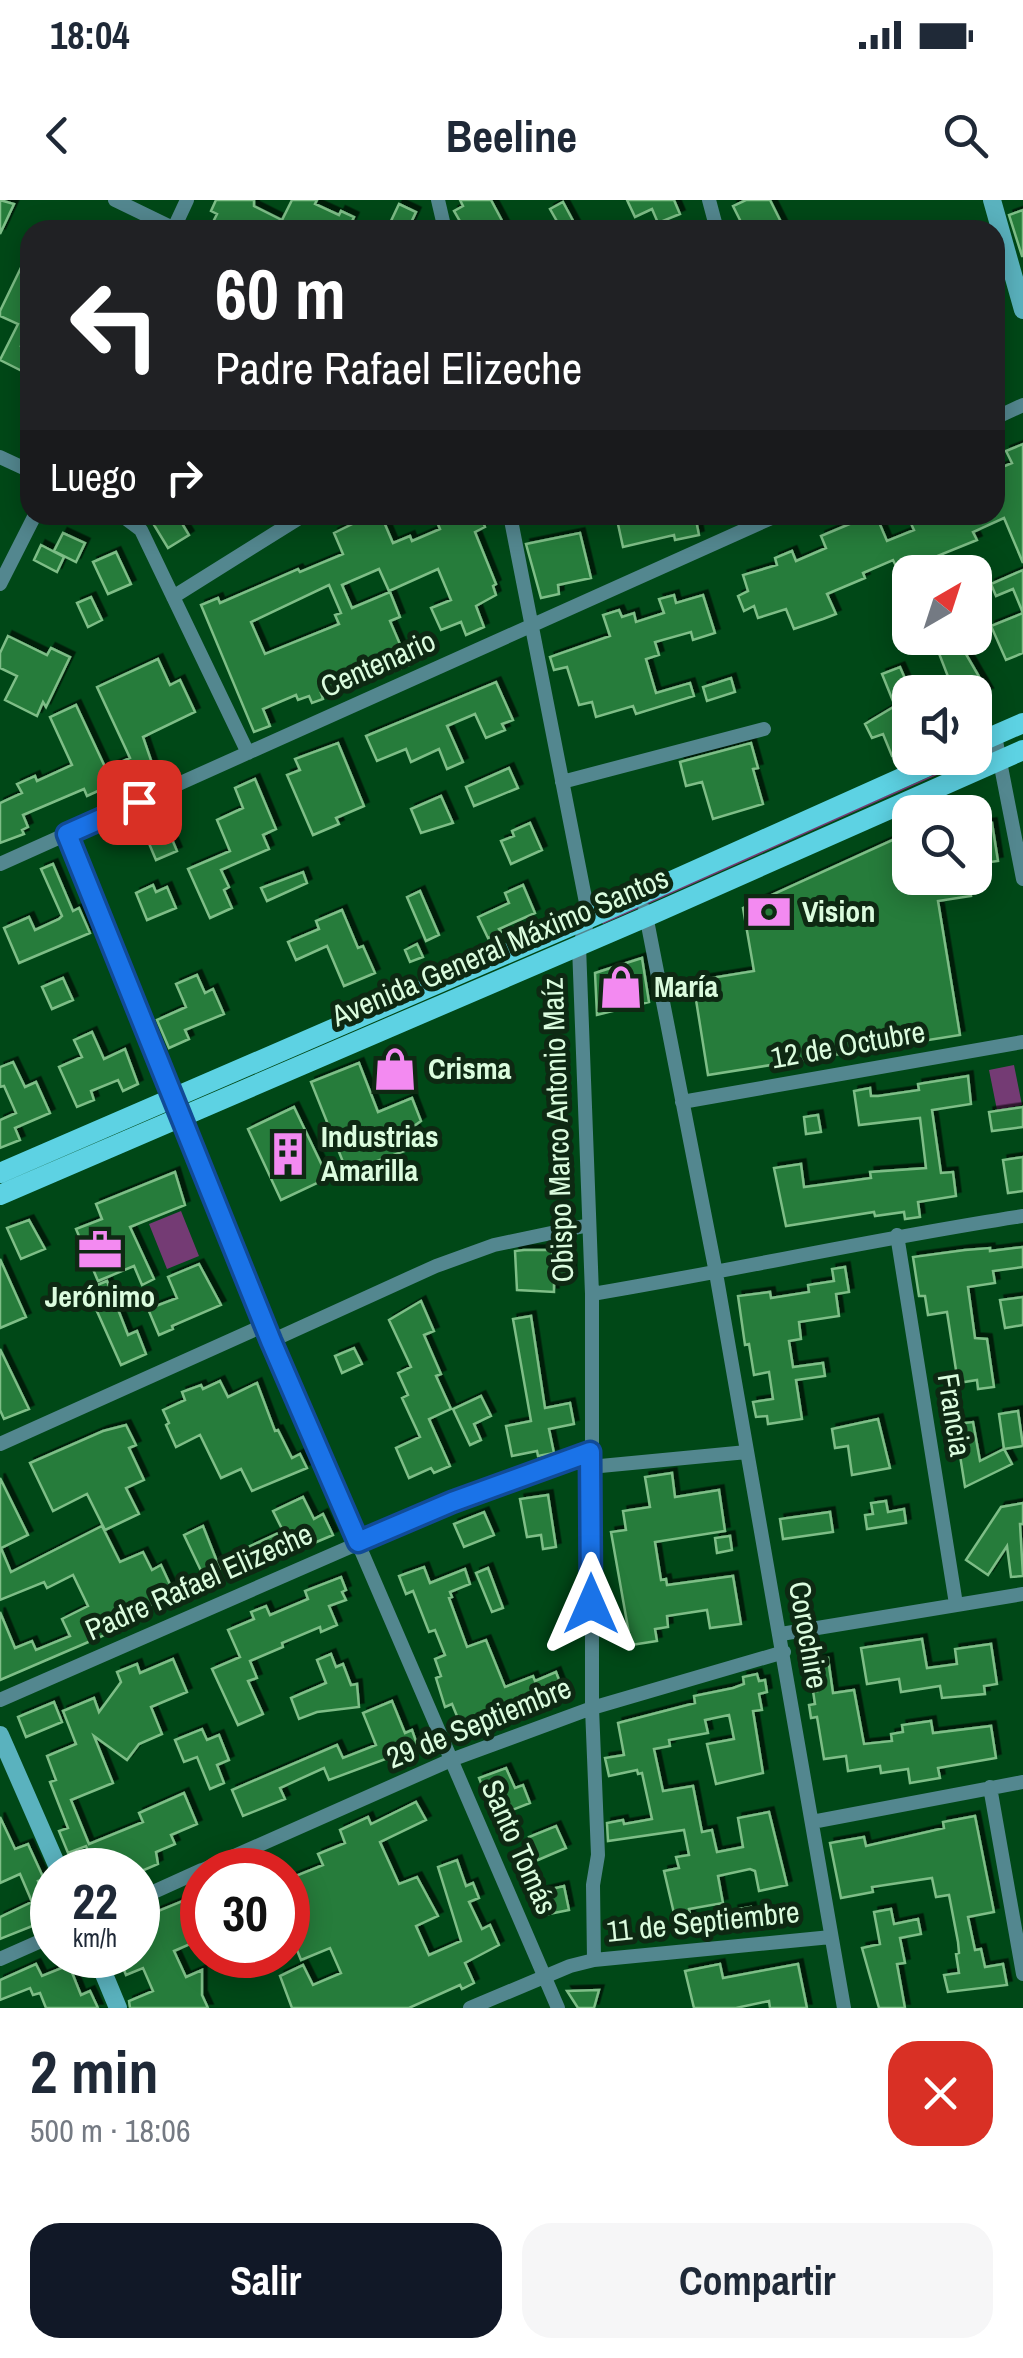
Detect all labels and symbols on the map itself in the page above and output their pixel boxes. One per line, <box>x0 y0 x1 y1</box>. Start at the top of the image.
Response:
north arrow <box>892 555 992 655</box>
street label: Centenario <box>314 620 441 706</box>
pin <box>97 760 182 845</box>
street label: Avenida General Máximo Santos <box>324 857 674 1036</box>
bank icon: Vision <box>745 888 793 936</box>
place label: Vision <box>802 891 875 931</box>
shop icon: María <box>597 963 645 1011</box>
place label: María <box>654 966 719 1006</box>
street label: Obispo Marco Antonio Maíz <box>532 977 582 1283</box>
street label: 12 de Octubre <box>768 1011 928 1077</box>
shop icon: Crisma <box>371 1045 419 1093</box>
place label: Crisma <box>428 1048 512 1088</box>
place label: Industrias Amarilla <box>321 1116 439 1190</box>
building icon: Industrias Amarilla <box>264 1130 312 1178</box>
office icon: Jerónimo <box>76 1226 124 1274</box>
place label: Jerónimo <box>45 1276 155 1316</box>
street label: Francia <box>929 1371 981 1459</box>
street label: Padre Rafael Elizeche <box>79 1513 319 1649</box>
position arrow <box>539 1552 643 1656</box>
street label: Corochire <box>780 1578 838 1691</box>
street label: 29 de Septiembre <box>380 1667 577 1777</box>
street label: Santo Tomás <box>473 1773 567 1920</box>
speed limit sign: 30 <box>180 1848 310 1978</box>
street label: 11 de Septiembre <box>604 1891 801 1951</box>

